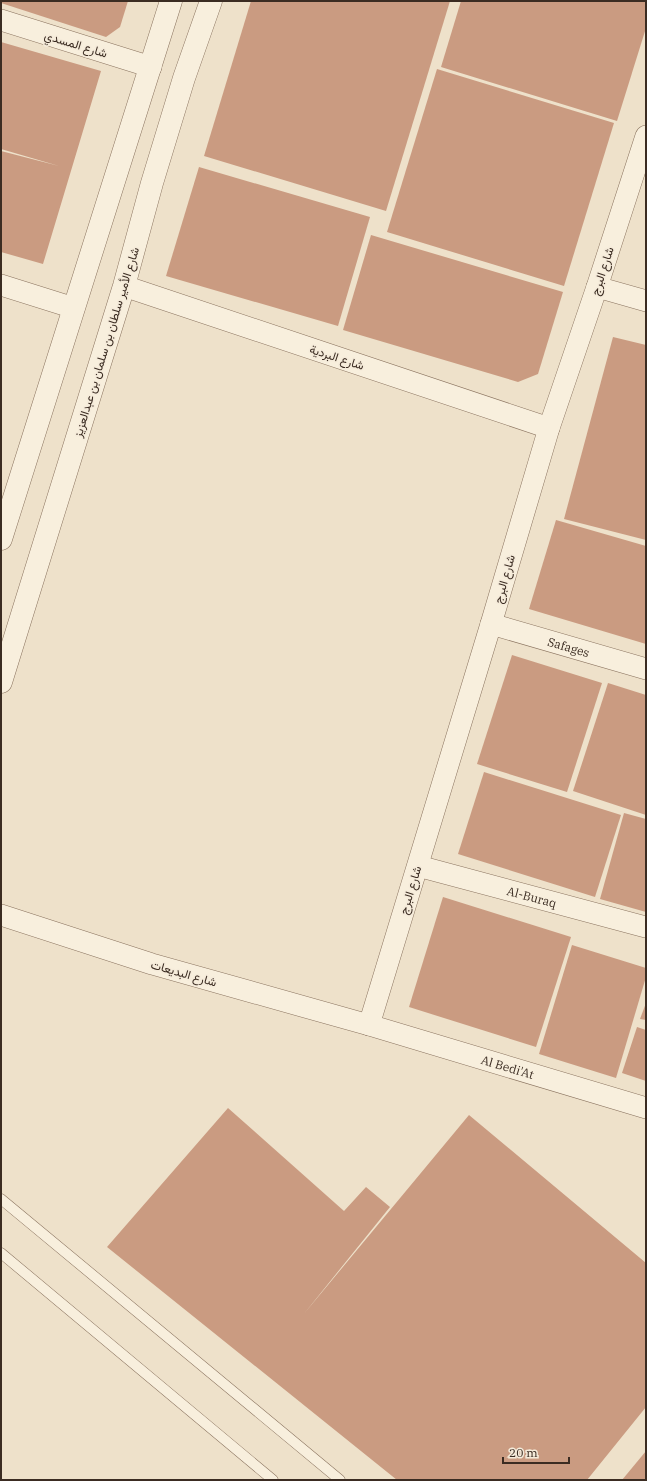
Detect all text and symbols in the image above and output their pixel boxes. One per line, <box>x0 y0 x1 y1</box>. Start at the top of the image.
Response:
street label: شارع المسدي <box>42 27 109 64</box>
street label: شارع الأمير سلطان بن سلمان بن عبدالعزيز <box>70 245 144 440</box>
street label: شارع البرج <box>587 245 619 298</box>
street label: شارع البردية <box>307 341 366 375</box>
street label: شارع البرج <box>490 553 520 606</box>
street label: Safages <box>546 633 592 660</box>
street label: شارع البرج <box>396 864 426 917</box>
street label: Al-Buraq <box>505 883 559 910</box>
street label: شارع البديعات <box>149 956 219 991</box>
street label: Al Bedi'At <box>480 1052 536 1082</box>
scale bar <box>503 1439 569 1465</box>
text: 20 m <box>509 1445 538 1460</box>

